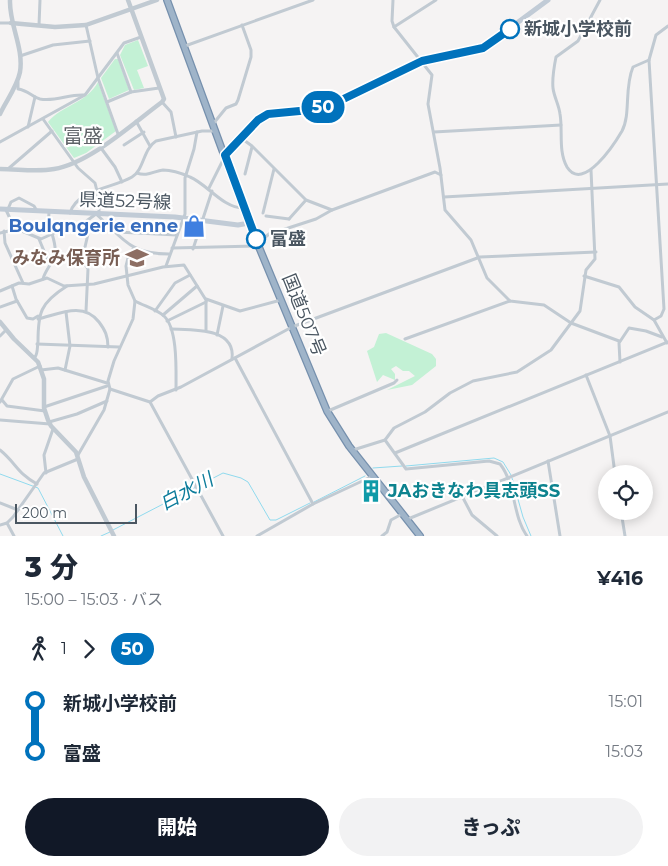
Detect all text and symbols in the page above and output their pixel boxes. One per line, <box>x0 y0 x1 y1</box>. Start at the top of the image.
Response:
place label: 新城小学校前 <box>524 18 632 40</box>
marker: 新城小学校前 <box>500 19 520 39</box>
line badge: 50 <box>300 91 346 123</box>
text: 50 <box>312 96 334 118</box>
district label: 富盛 <box>63 124 103 148</box>
street label: 県道52号線 <box>78 188 172 214</box>
shop icon: Boulqngerie enne <box>181 213 207 239</box>
place label: Boulqngerie enne <box>9 215 178 237</box>
place label: 富盛 <box>270 228 306 250</box>
marker: 富盛 <box>246 229 266 249</box>
school or university icon: みなみ保育所 <box>124 245 150 271</box>
place label: みなみ保育所 <box>12 247 120 269</box>
street label: 国道507号 <box>278 271 330 359</box>
map controls <box>598 465 653 520</box>
button: locate <box>598 465 653 520</box>
water label: 白水川 <box>156 467 219 515</box>
building icon: JAおきなわ具志頭SS <box>358 478 384 504</box>
place label: JAおきなわ具志頭SS <box>387 480 560 502</box>
scale bar <box>15 501 138 524</box>
text: 200 m <box>22 504 67 522</box>
text: 3 分 <box>25 550 78 584</box>
text: ¥416 <box>597 567 643 590</box>
text: 15:00 – 15:03 · バス <box>25 590 163 609</box>
icon: walk <box>25 635 53 663</box>
icon: forward <box>75 635 103 663</box>
text: 50 <box>121 638 144 660</box>
text: 1 <box>61 639 67 658</box>
text: 新城小学校前 <box>63 692 177 715</box>
text: 15:01 <box>608 692 643 711</box>
text: 富盛 <box>63 742 101 765</box>
text: 15:03 <box>605 742 643 761</box>
button: 開始 <box>25 798 329 856</box>
button: きっぷ <box>339 798 643 856</box>

